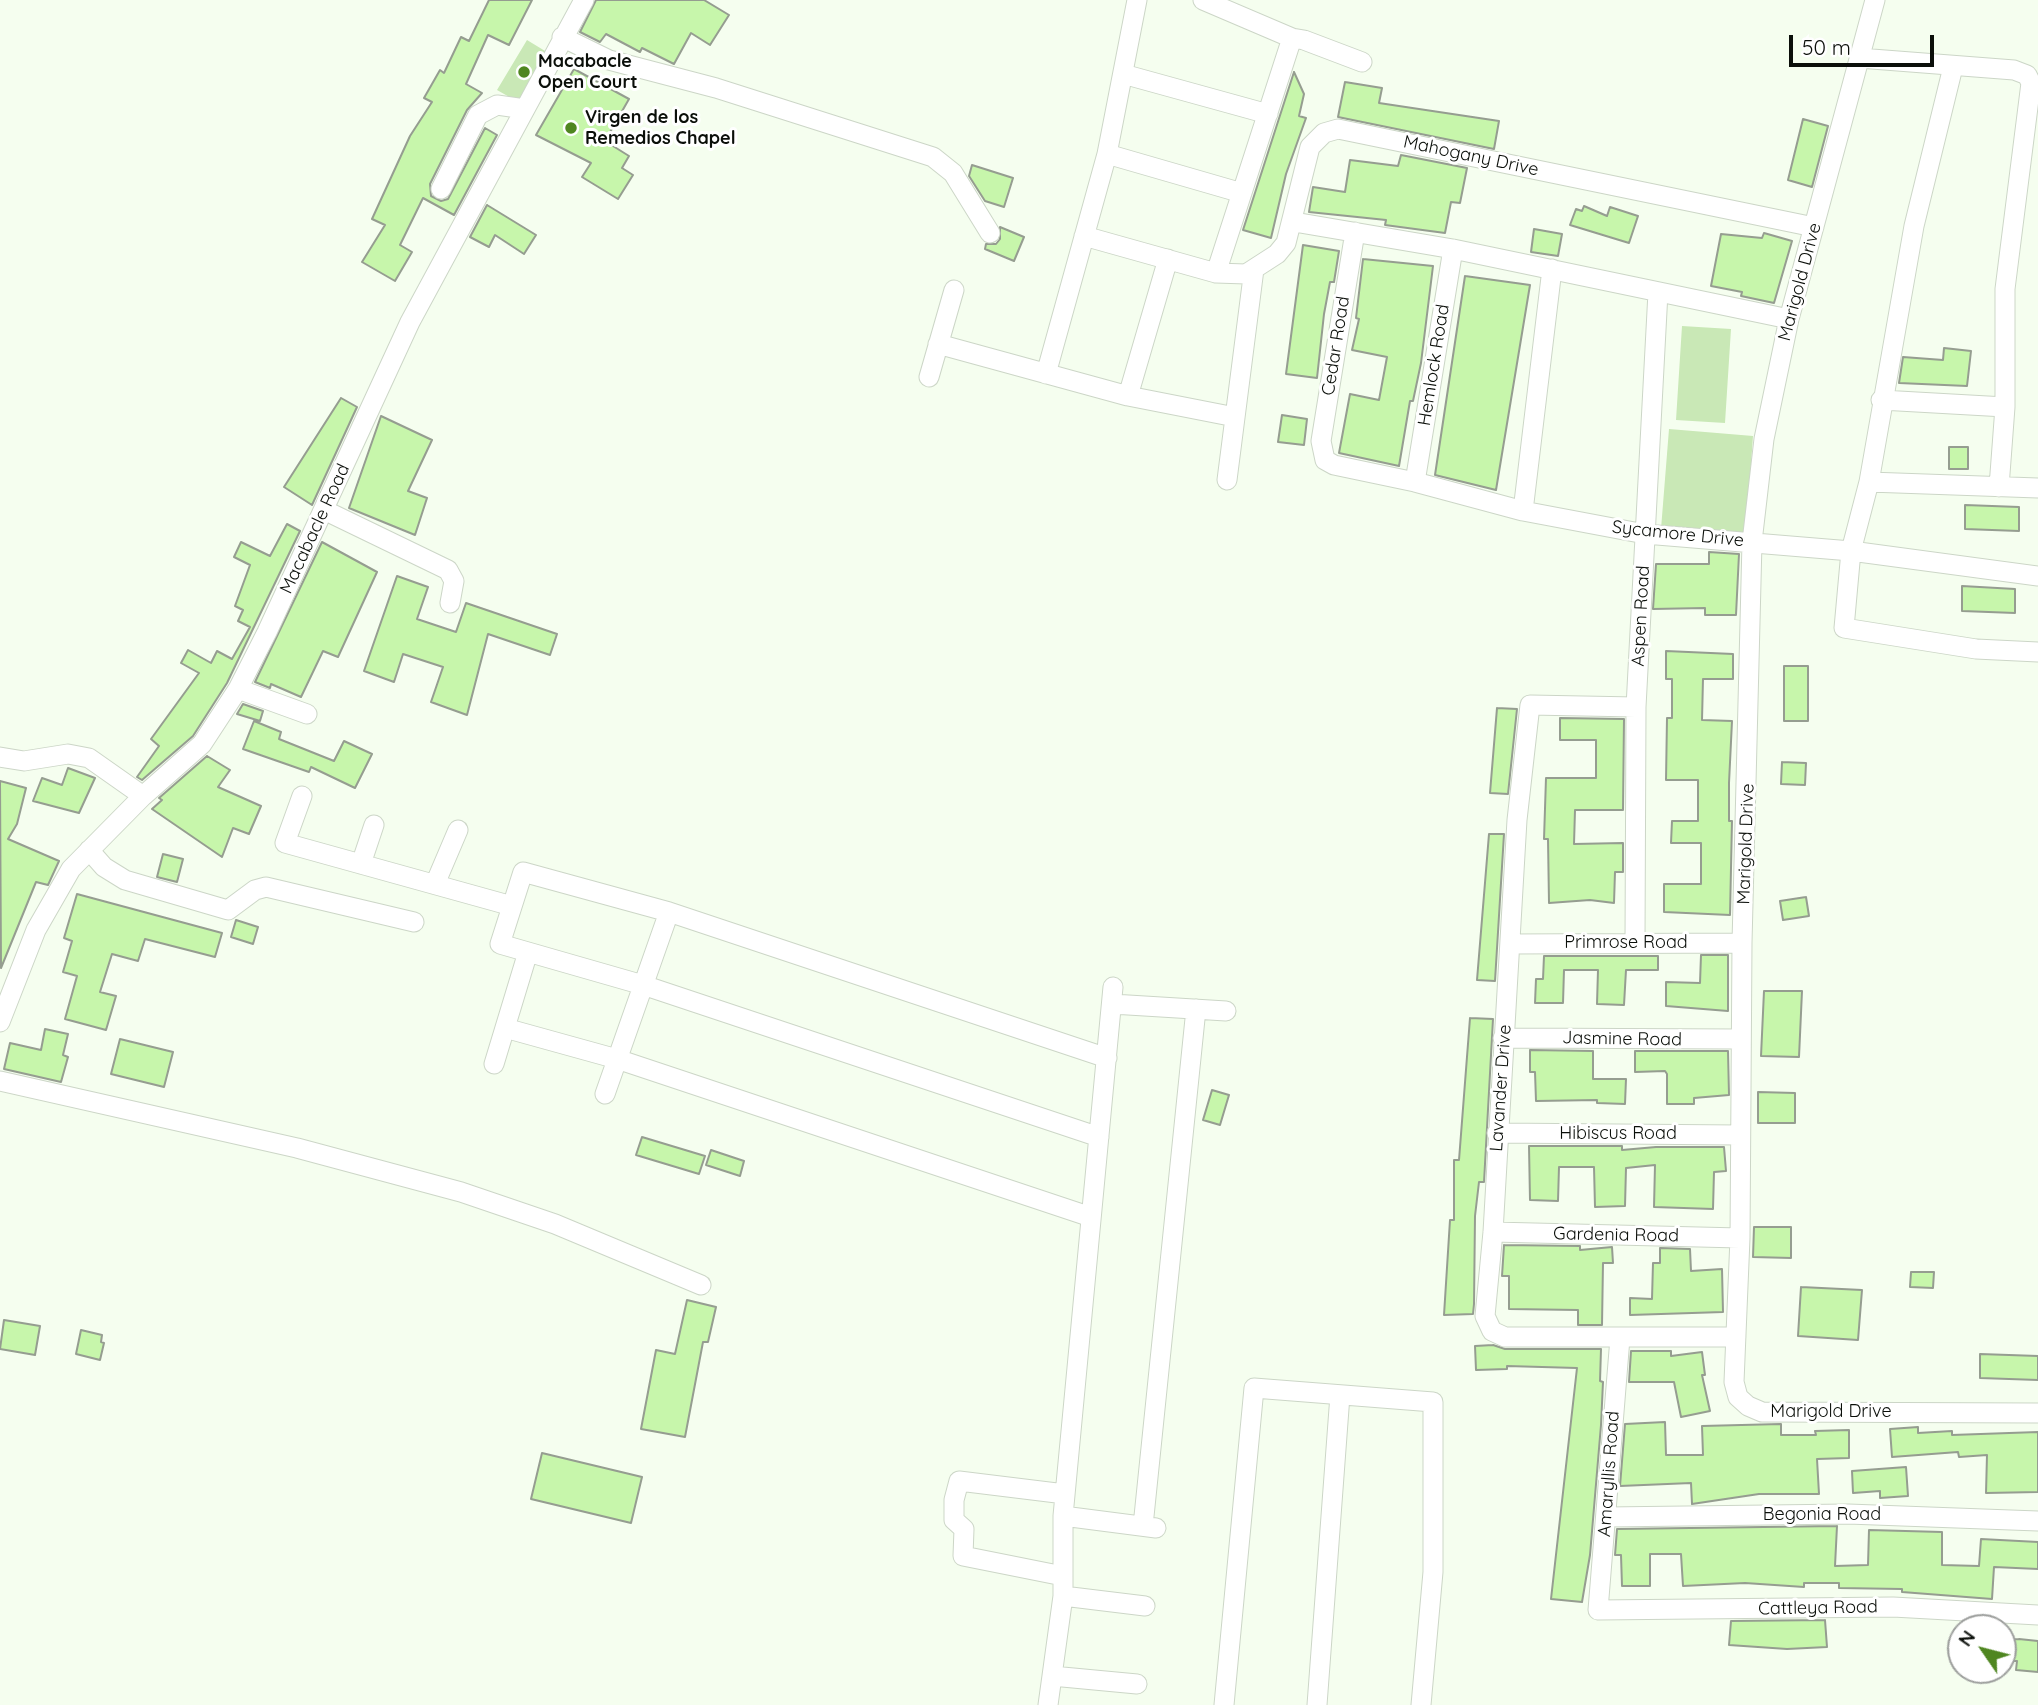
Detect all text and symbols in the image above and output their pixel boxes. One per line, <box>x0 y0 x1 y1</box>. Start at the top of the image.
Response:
scale bar <box>1793 21 1938 65</box>
text: 50 m <box>1802 34 1851 60</box>
place label: Macabacle Open Court <box>538 51 638 94</box>
marker: Macabacle Open Court <box>516 64 532 80</box>
place label: Virgen de los Remedios Chapel <box>585 107 736 150</box>
marker: Virgen de los Remedios Chapel <box>563 120 579 136</box>
street label: Mahogany Drive <box>1401 131 1541 181</box>
street label: Marigold Drive <box>1774 221 1826 343</box>
street label: Cedar Road <box>1317 295 1355 397</box>
street label: Hemlock Road <box>1414 303 1454 427</box>
street label: Macabacle Road <box>275 461 355 597</box>
street label: Sycamore Drive <box>1611 516 1745 552</box>
street label: Aspen Road <box>1628 565 1654 667</box>
street label: Marigold Drive <box>1733 783 1759 905</box>
street label: Primrose Road <box>1564 932 1688 954</box>
street label: Lavander Drive <box>1486 1024 1516 1152</box>
street label: Jasmine Road <box>1562 1027 1682 1051</box>
street label: Hibiscus Road <box>1559 1123 1677 1145</box>
street label: Gardenia Road <box>1553 1223 1679 1247</box>
street label: Marigold Drive <box>1770 1401 1892 1423</box>
street label: Amaryllis Road <box>1594 1410 1624 1538</box>
street label: Begonia Road <box>1763 1504 1881 1526</box>
street label: Cattleya Road <box>1758 1596 1878 1620</box>
north arrow <box>1947 1614 2017 1684</box>
text: N <box>1953 1625 1980 1651</box>

